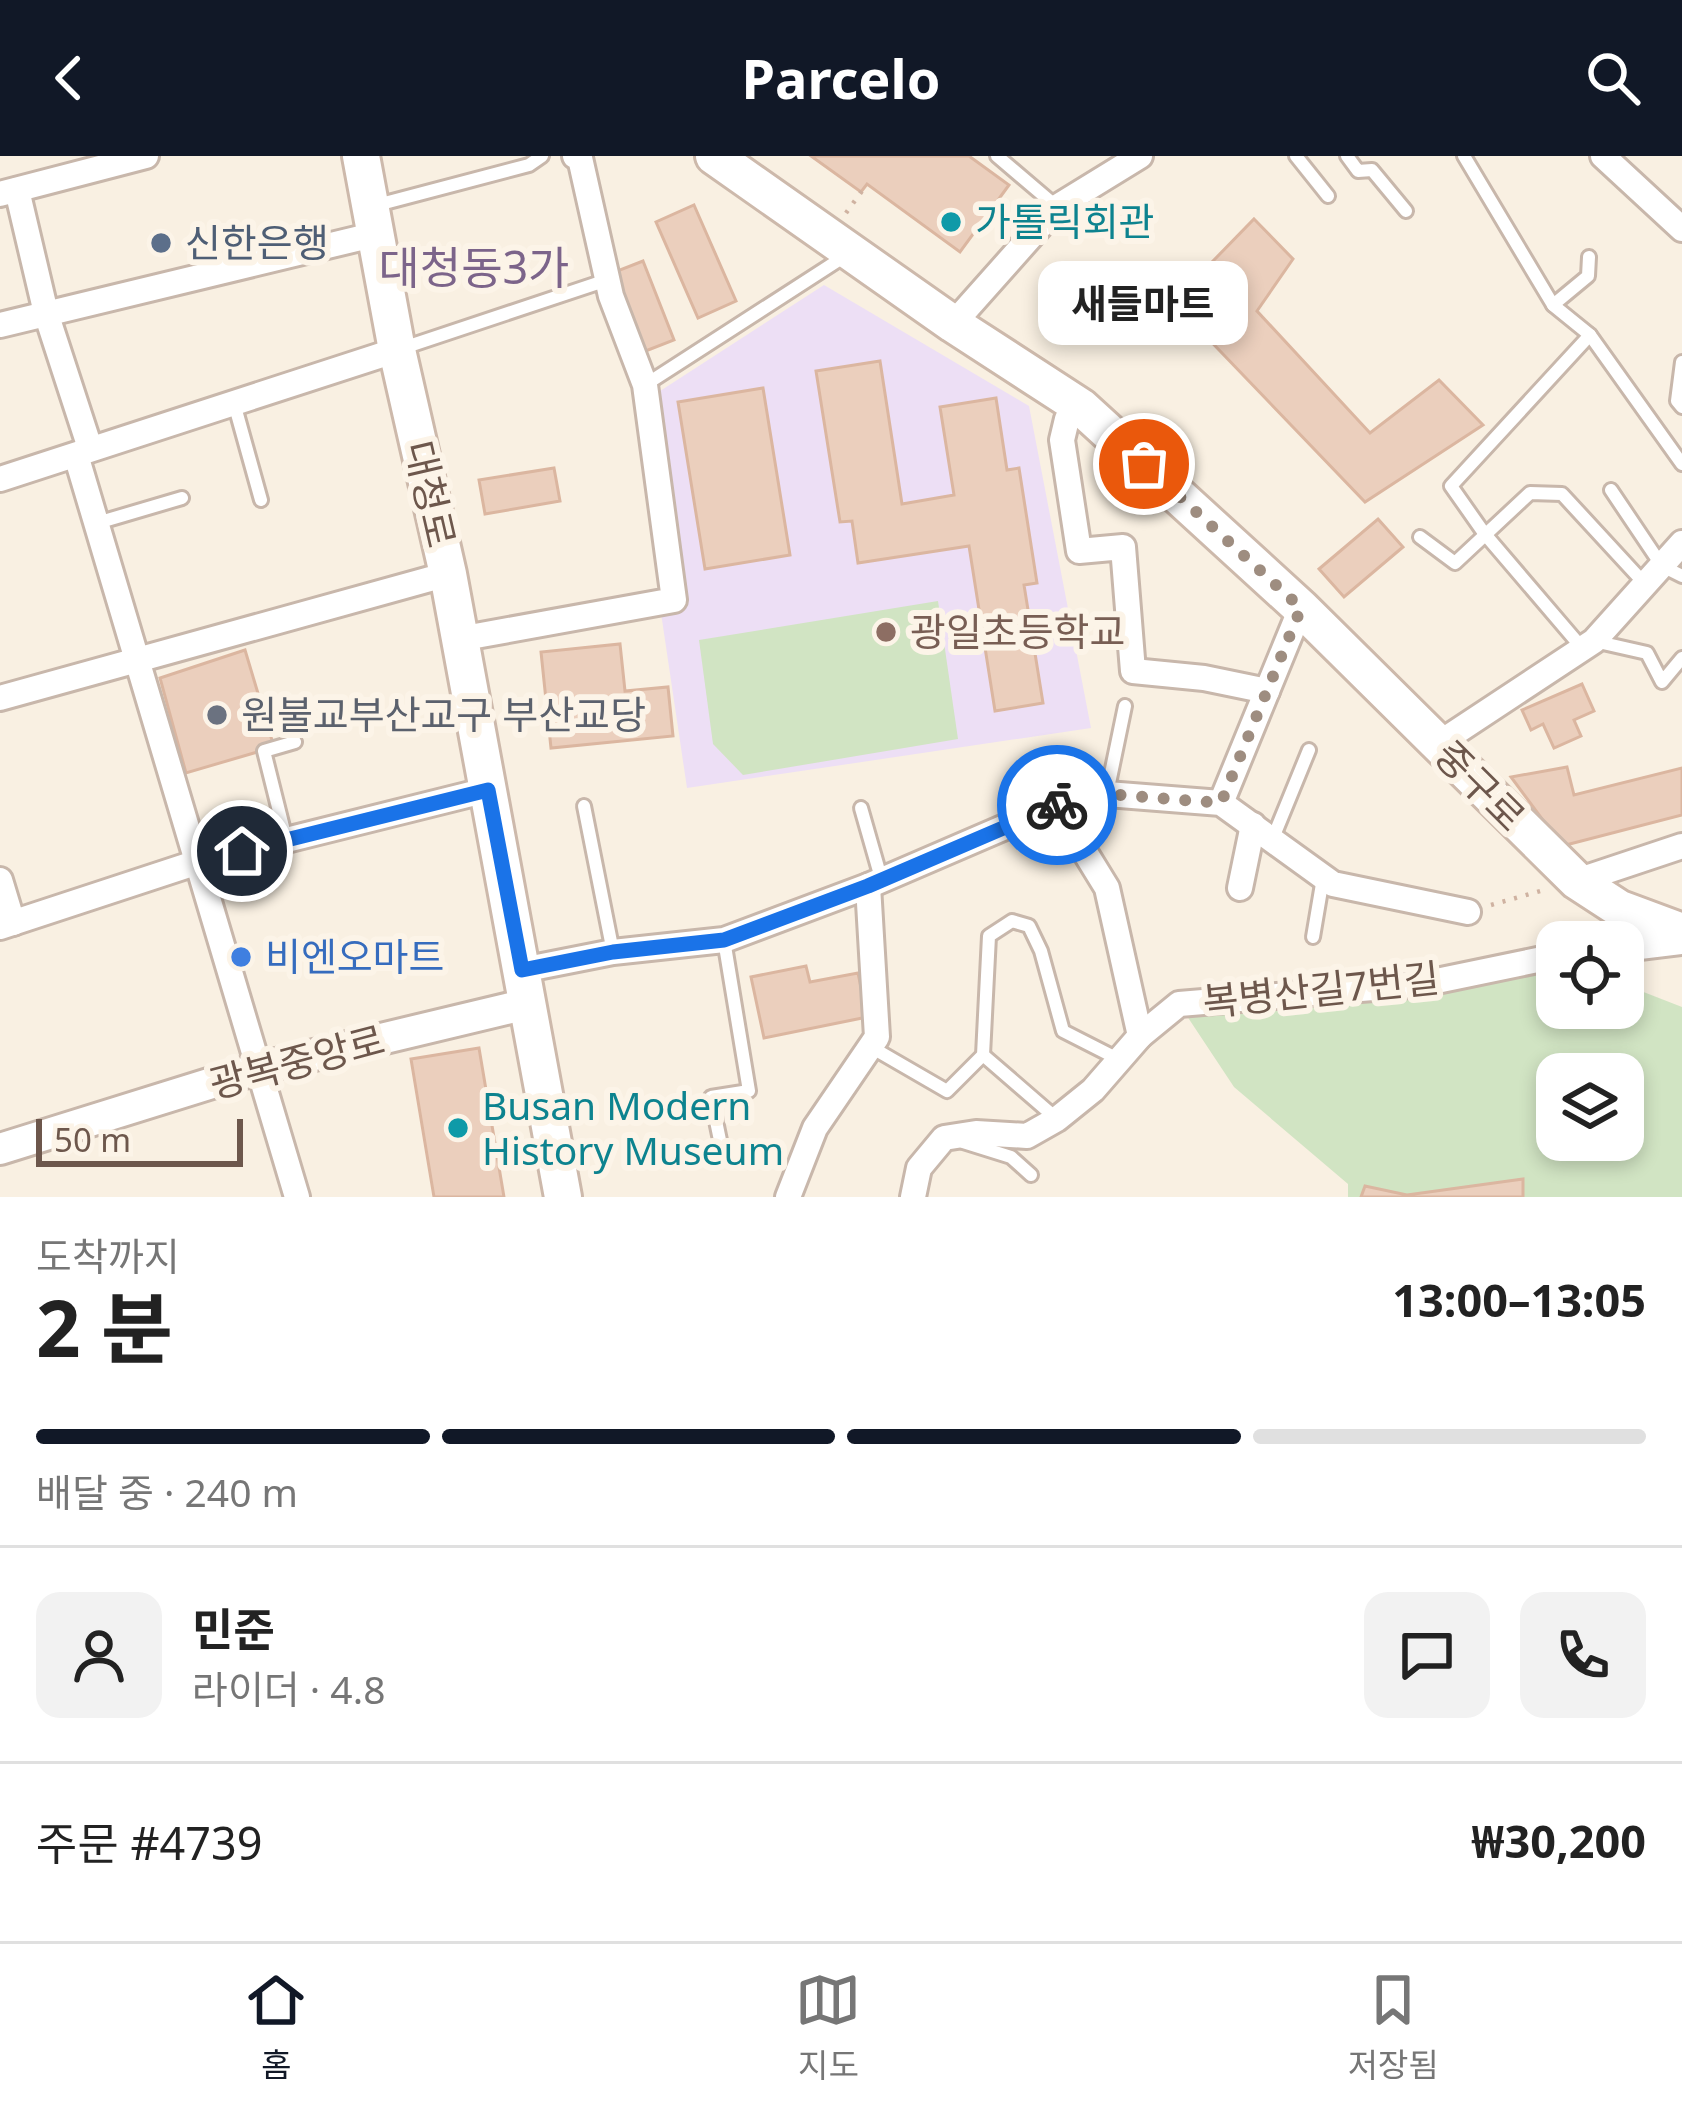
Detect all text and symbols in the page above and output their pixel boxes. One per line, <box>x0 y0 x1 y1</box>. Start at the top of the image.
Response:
text: Parcelo <box>742 41 940 115</box>
icon: back <box>36 45 102 111</box>
icon: search <box>1580 45 1646 111</box>
place label: 가톨릭회관 <box>975 194 1154 247</box>
marker: 가톨릭회관 <box>938 209 964 235</box>
place label: 신한은행 <box>185 215 329 268</box>
marker: 신한은행 <box>148 230 174 256</box>
district label: 대청동3가 <box>378 236 570 297</box>
callout: 새들마트 <box>1039 260 1249 344</box>
text: 새들마트 <box>1071 276 1215 329</box>
pin <box>1093 413 1195 515</box>
icon: bag <box>1111 431 1177 497</box>
street label: 대청로 <box>394 435 469 552</box>
place label: 광일초등학교 <box>910 604 1125 657</box>
marker: 광일초등학교 <box>873 619 899 645</box>
place label: 원불교부산교구 부산교당 <box>241 687 646 740</box>
marker: 원불교부산교구 부산교당 <box>204 702 230 728</box>
street label: 중구로 <box>1424 728 1538 842</box>
courier <box>997 745 1117 865</box>
icon: bike <box>1024 772 1090 838</box>
pin <box>191 800 293 902</box>
icon: home <box>209 818 275 884</box>
map controls <box>1536 921 1644 1161</box>
button: locate <box>1536 921 1644 1029</box>
place label: 비엔오마트 <box>265 929 444 982</box>
marker: 비엔오마트 <box>228 944 254 970</box>
street label: 복병산길7번길 <box>1200 950 1442 1027</box>
street label: 광복중앙로 <box>203 1012 390 1109</box>
button: layers <box>1536 1053 1644 1161</box>
place label: Busan Modern History Museum <box>482 1078 784 1176</box>
scale bar <box>36 1113 243 1166</box>
marker: Busan Modern History Museum <box>445 1115 471 1141</box>
text: 50 m <box>54 1117 131 1162</box>
text: 도착까지 <box>36 1229 180 1282</box>
text: 13:00–13:05 <box>1392 1269 1646 1330</box>
text: 2 분 <box>36 1274 173 1380</box>
text: 배달 중 · 240 m <box>36 1465 298 1518</box>
button: person <box>36 1592 162 1718</box>
button: chat <box>1364 1592 1490 1718</box>
button: phone <box>1520 1592 1646 1718</box>
text: 민준 <box>192 1598 275 1659</box>
text: 라이더 · 4.8 <box>192 1662 385 1715</box>
text: ₩30,200 <box>1471 1810 1646 1871</box>
text: 주문 #4739 <box>36 1812 263 1873</box>
tab: 홈 <box>243 1967 309 2087</box>
tab: 지도 <box>795 1967 861 2087</box>
tab: 저장됨 <box>1348 1967 1439 2087</box>

